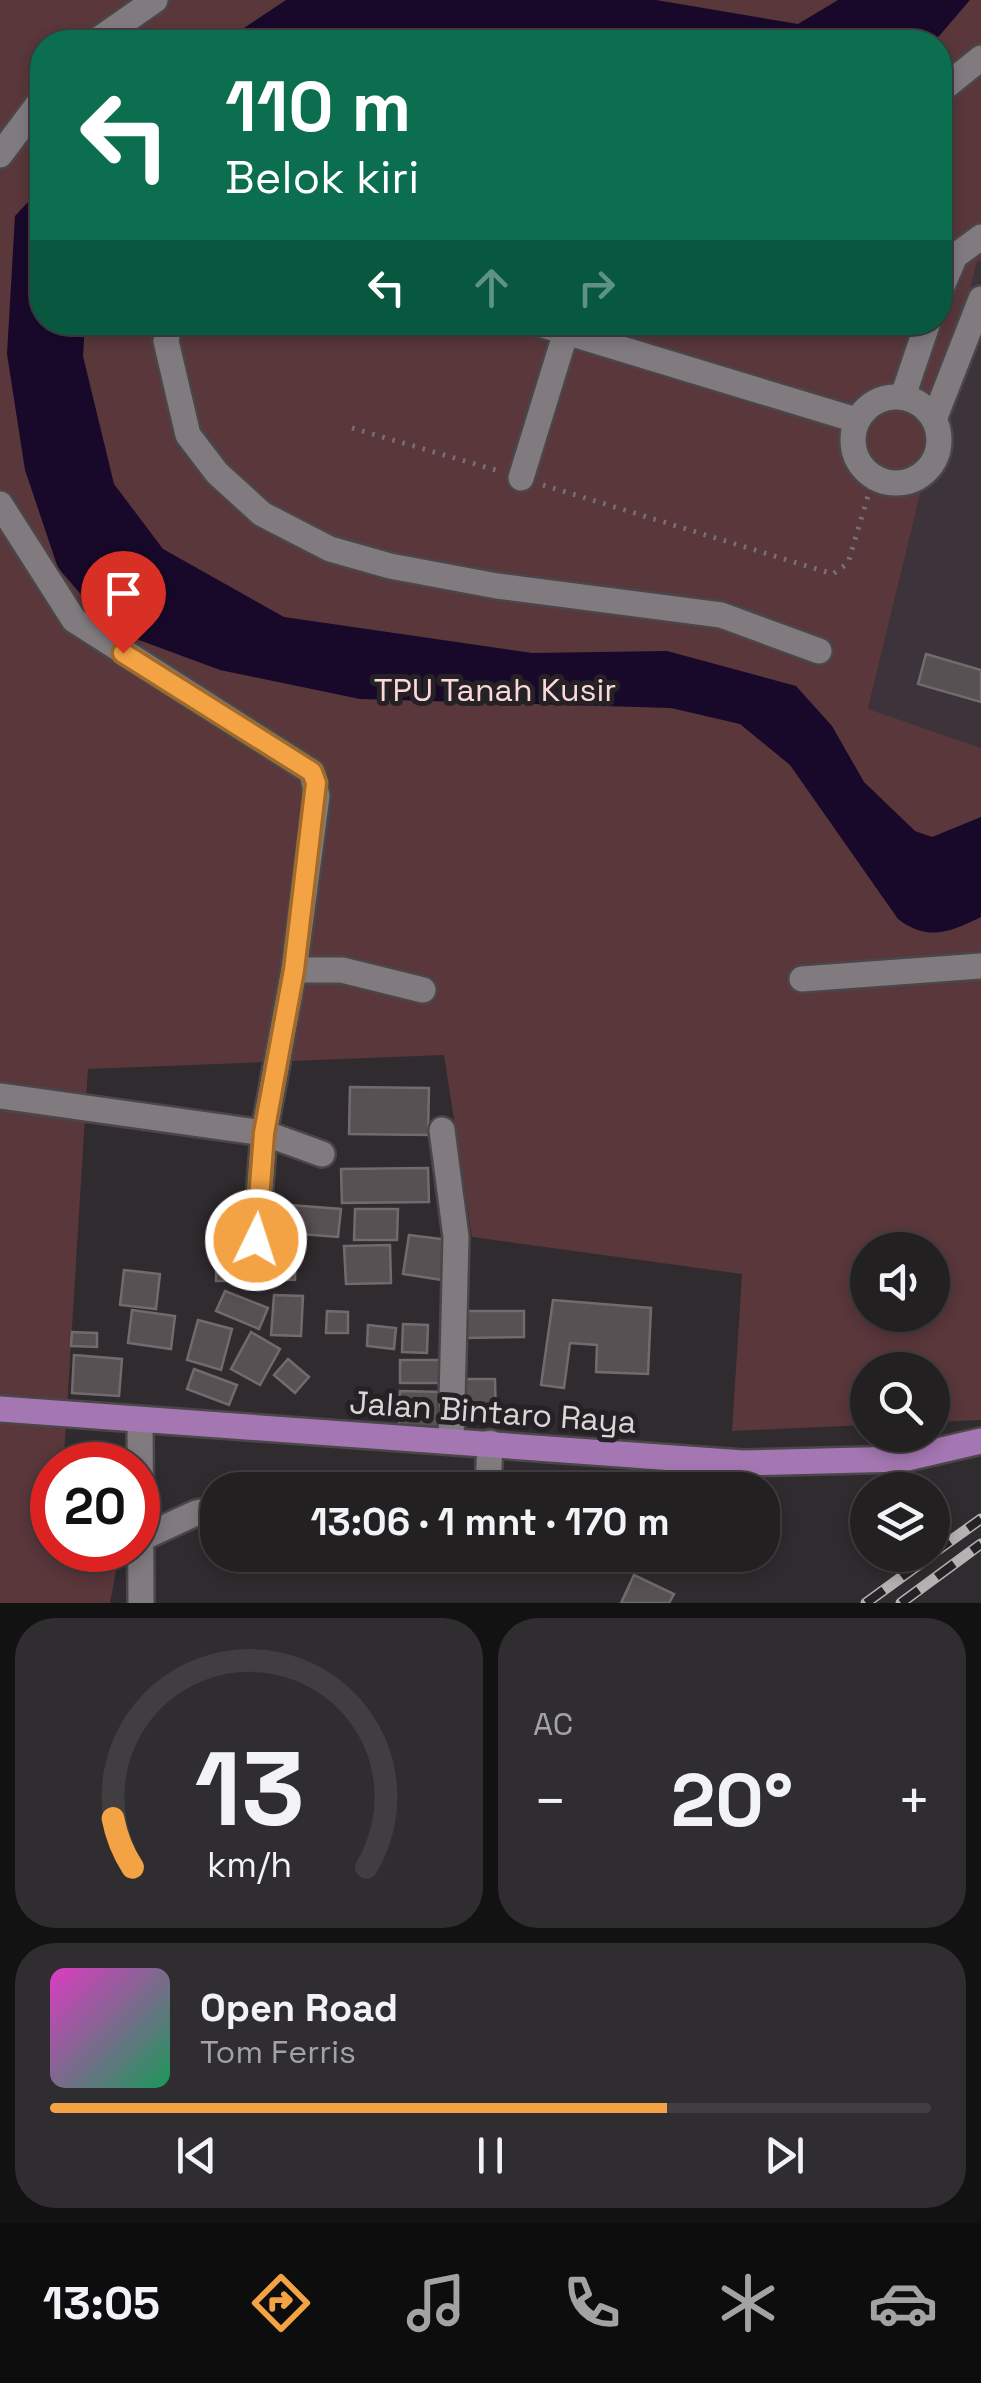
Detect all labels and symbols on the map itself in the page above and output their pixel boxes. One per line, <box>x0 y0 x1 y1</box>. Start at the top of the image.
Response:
pin <box>81 551 166 654</box>
park label: TPU Tanah Kusir <box>374 670 616 710</box>
position arrow <box>204 1188 308 1292</box>
street label: Jalan Bintaro Raya <box>348 1382 638 1442</box>
speed limit sign: 20 <box>30 1442 160 1572</box>

